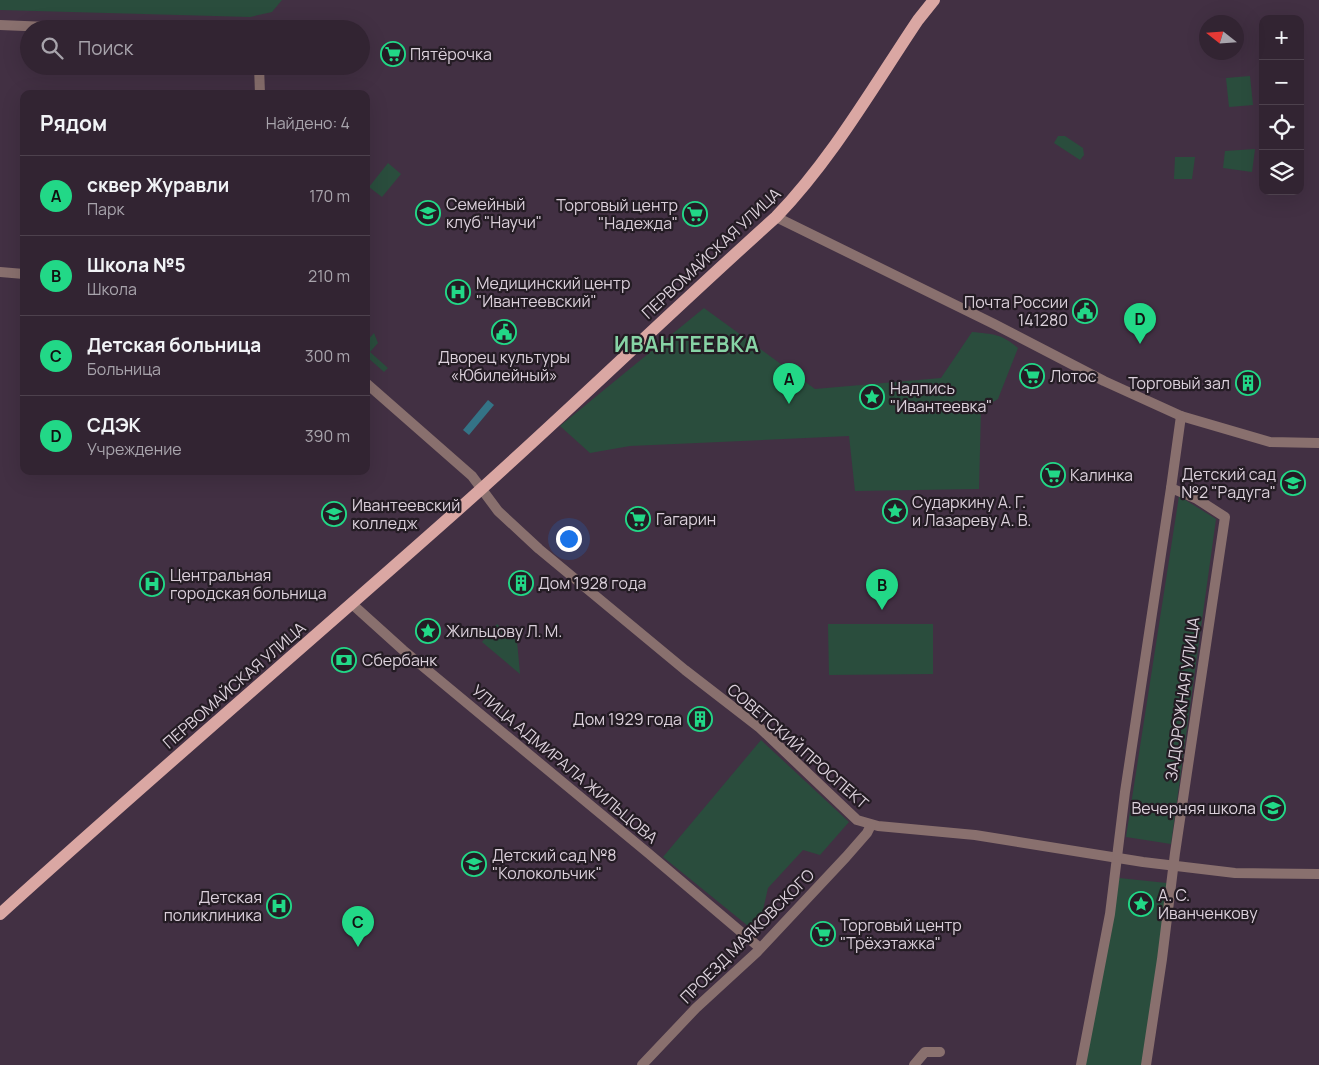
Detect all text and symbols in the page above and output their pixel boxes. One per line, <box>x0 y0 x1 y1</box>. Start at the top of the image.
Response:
north arrow <box>1199 15 1244 60</box>
map controls <box>1259 15 1304 195</box>
button: + <box>1259 15 1304 60</box>
search box <box>20 20 370 75</box>
icon: search <box>38 34 66 62</box>
text: Поиск <box>78 35 133 61</box>
supermarket icon: Пятёрочка <box>380 41 406 67</box>
place label: Пятёрочка <box>410 43 492 65</box>
button: − <box>1259 60 1304 105</box>
button: locate <box>1259 105 1304 150</box>
text: Рядом <box>40 109 107 137</box>
text: Найдено: 4 <box>266 112 350 134</box>
button: layers <box>1259 150 1304 195</box>
text: сквер Журавли <box>87 172 229 198</box>
street label: ПЕРВОМАЙСКАЯ УЛИЦА <box>637 183 785 323</box>
text: A <box>51 185 61 207</box>
text: 170 m <box>309 185 350 207</box>
place label: Семейный клуб "Научи" <box>446 193 542 233</box>
place label: Торговый центр "Надежда" <box>556 194 678 234</box>
text: Парк <box>87 198 124 220</box>
school or university icon: Семейный клуб "Научи" <box>415 200 441 226</box>
supermarket icon: Торговый центр "Надежда" <box>682 201 708 227</box>
text: Школа №5 <box>87 252 186 278</box>
text: B <box>51 265 61 287</box>
text: 210 m <box>308 265 350 287</box>
place label: Медицинский центр "Ивантеевский" <box>476 272 630 312</box>
text: Школа <box>87 278 137 300</box>
hospital icon: Медицинский центр "Ивантеевский" <box>445 279 471 305</box>
place label: Почта России 141280 <box>964 291 1068 331</box>
public building icon: Почта России 141280 <box>1072 298 1098 324</box>
pin: D <box>1124 303 1156 344</box>
public building icon: Дворец культуры «Юбилейный» <box>491 319 517 345</box>
district label: ИВАНТЕЕВКА <box>614 330 760 358</box>
text: Детская больница <box>87 332 261 358</box>
text: C <box>50 345 62 367</box>
text: 300 m <box>305 345 350 367</box>
place label: Дворец культуры «Юбилейный» <box>438 346 570 386</box>
text: Больница <box>87 358 161 380</box>
pin: A <box>773 363 805 404</box>
supermarket icon: Лотос <box>1019 363 1045 389</box>
place label: Лотос <box>1050 365 1097 387</box>
building icon: Торговый зал <box>1235 370 1261 396</box>
place label: Торговый зал <box>1128 372 1230 394</box>
place label: Надпись "Ивантеевка" <box>890 377 992 417</box>
place icon: Надпись "Ивантеевка" <box>859 384 885 410</box>
text: СДЭК <box>87 412 141 438</box>
text: D <box>50 425 62 447</box>
text: 390 m <box>305 425 350 447</box>
text: Учреждение <box>87 438 182 460</box>
supermarket icon: Калинка <box>1040 462 1066 488</box>
place label: Детский сад №2 "Радуга" <box>1181 463 1276 503</box>
place label: Калинка <box>1070 464 1133 486</box>
school or university icon: Детский сад №2 "Радуга" <box>1280 470 1306 496</box>
place label: Сударкину А. Г. и Лазареву А. В. <box>912 491 1031 531</box>
place label: Ивантеевский колледж <box>352 494 460 534</box>
place icon: Сударкину А. Г. и Лазареву А. В. <box>882 498 908 524</box>
school or university icon: Ивантеевский колледж <box>321 501 347 527</box>
supermarket icon: Гагарин <box>625 506 651 532</box>
place label: Гагарин <box>656 508 716 530</box>
your location <box>556 526 582 552</box>
place label: Центральная городская больница <box>170 564 327 604</box>
pin: B <box>866 569 898 610</box>
building icon: Дом 1928 года <box>508 570 534 596</box>
hospital icon: Центральная городская больница <box>139 571 165 597</box>
place label: Дом 1928 года <box>538 572 647 594</box>
street label: ЗАДОРОЖНАЯ УЛИЦА <box>1160 616 1204 782</box>
street label: ПЕРВОМАЙСКАЯ УЛИЦА <box>158 617 310 753</box>
place icon: Жильцову Л. М. <box>415 618 441 644</box>
place label: Жильцову Л. М. <box>446 620 562 642</box>
bank icon: Сбербанк <box>331 647 357 673</box>
place label: Сбербанк <box>362 649 438 671</box>
street label: СОВЕТСКИЙ ПРОСПЕКТ <box>723 678 874 814</box>
street label: УЛИЦА АДМИРАЛА ЖИЛЬЦОВА <box>467 680 663 848</box>
building icon: Дом 1929 года <box>687 706 713 732</box>
place label: Дом 1929 года <box>573 708 682 730</box>
school or university icon: Вечерняя школа <box>1260 795 1286 821</box>
place label: Вечерняя школа <box>1132 797 1256 819</box>
place label: Детский сад №8 "Колокольчик" <box>492 844 617 884</box>
school or university icon: Детский сад №8 "Колокольчик" <box>461 851 487 877</box>
street label: ПРОЕЗД МАЯКОВСКОГО <box>675 864 819 1008</box>
place label: А. С. Иванченкову <box>1158 884 1258 924</box>
place label: Детская поликлиника <box>164 886 262 926</box>
place icon: А. С. Иванченкову <box>1128 891 1154 917</box>
hospital icon: Детская поликлиника <box>266 893 292 919</box>
pin: C <box>342 906 374 947</box>
place label: Торговый центр "Трёхэтажка" <box>840 914 962 954</box>
supermarket icon: Торговый центр "Трёхэтажка" <box>810 921 836 947</box>

